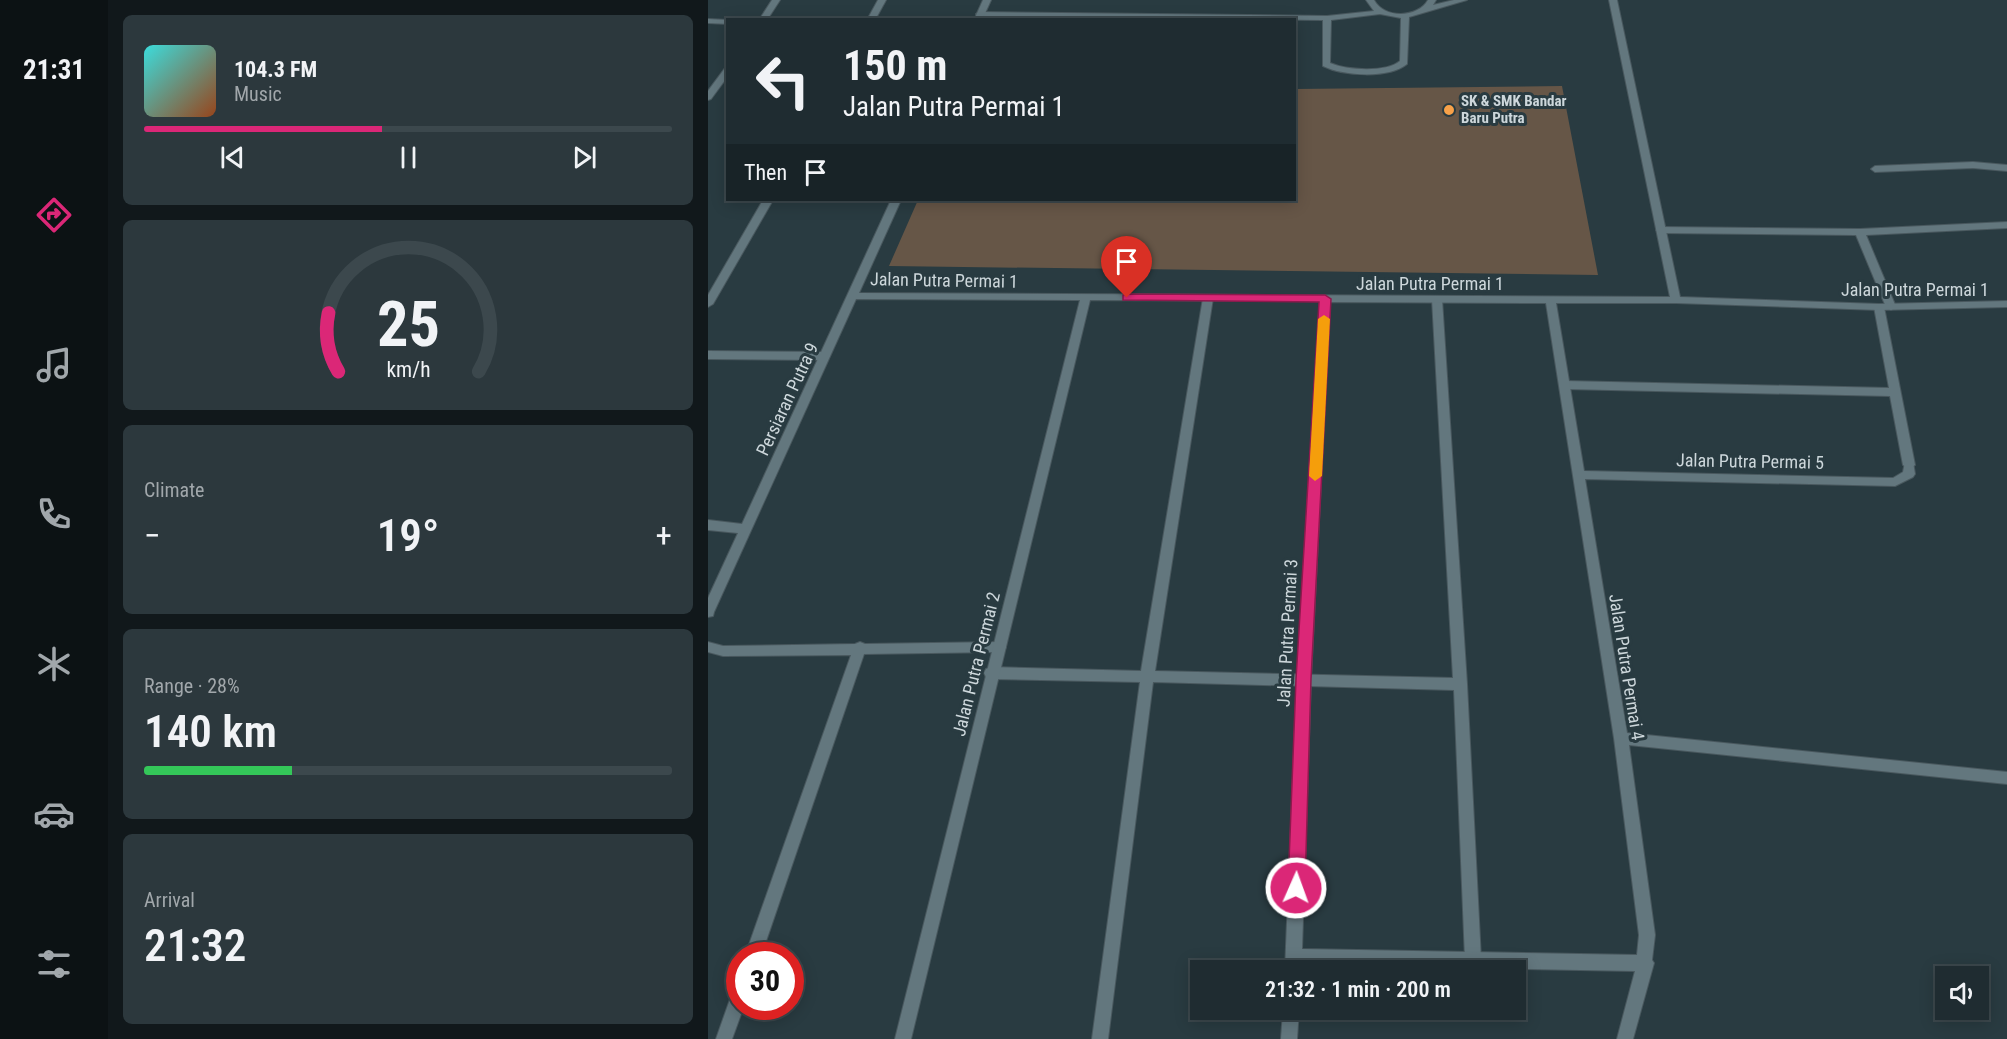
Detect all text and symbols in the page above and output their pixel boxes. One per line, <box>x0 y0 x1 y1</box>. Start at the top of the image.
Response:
text: 150 m <box>843 41 948 90</box>
icon: left <box>744 42 822 120</box>
text: 21:31 <box>23 54 85 86</box>
text: 104.3 FM <box>234 57 317 82</box>
text: Music <box>234 82 282 106</box>
text: Jalan Putra Permai 1 <box>843 91 1065 123</box>
place label: SK & SMK Bandar Baru Putra <box>1461 92 1567 127</box>
marker: SK & SMK Bandar Baru Putra <box>1442 103 1456 117</box>
icon: previous <box>216 141 249 174</box>
icon: pause <box>392 141 425 174</box>
icon: next <box>568 141 601 174</box>
icon: arrive <box>799 156 832 189</box>
text: Then <box>744 160 787 185</box>
icon: directions <box>33 194 75 236</box>
pin <box>1101 236 1152 298</box>
icon: arrive <box>1110 245 1143 278</box>
street label: Jalan Putra Permai 1 <box>870 268 1018 292</box>
street label: Jalan Putra Permai 1 <box>1356 273 1504 294</box>
street label: Jalan Putra Permai 1 <box>1841 279 1989 300</box>
text: 25 <box>376 288 440 361</box>
street label: Persiaran Putra 9 <box>752 339 822 459</box>
icon: music <box>33 344 75 386</box>
text: km/h <box>386 357 430 382</box>
street label: Jalan Putra Permai 5 <box>1676 449 1824 473</box>
text: Climate <box>144 478 204 502</box>
icon: phone <box>33 493 75 535</box>
text: 19° <box>377 509 439 562</box>
text: − <box>144 516 161 555</box>
text: + <box>656 516 672 555</box>
street label: Jalan Putra Permai 3 <box>1273 559 1301 707</box>
street label: Jalan Putra Permai 2 <box>948 590 1004 738</box>
street label: Jalan Putra Permai 4 <box>1605 592 1649 742</box>
icon: climate <box>33 643 75 685</box>
text: Range · 28% <box>144 674 240 698</box>
text: 140 km <box>144 705 277 758</box>
icon: car <box>33 793 75 835</box>
position arrow <box>1264 856 1328 920</box>
text: Arrival <box>144 888 195 912</box>
text: 21:32 <box>144 919 246 972</box>
speed limit sign: 30 <box>726 942 804 1020</box>
icon: filters <box>33 943 75 985</box>
map controls <box>1935 966 1989 1020</box>
button: sound <box>1935 966 1989 1020</box>
text: 21:32 · 1 min · 200 m <box>1265 977 1451 1002</box>

